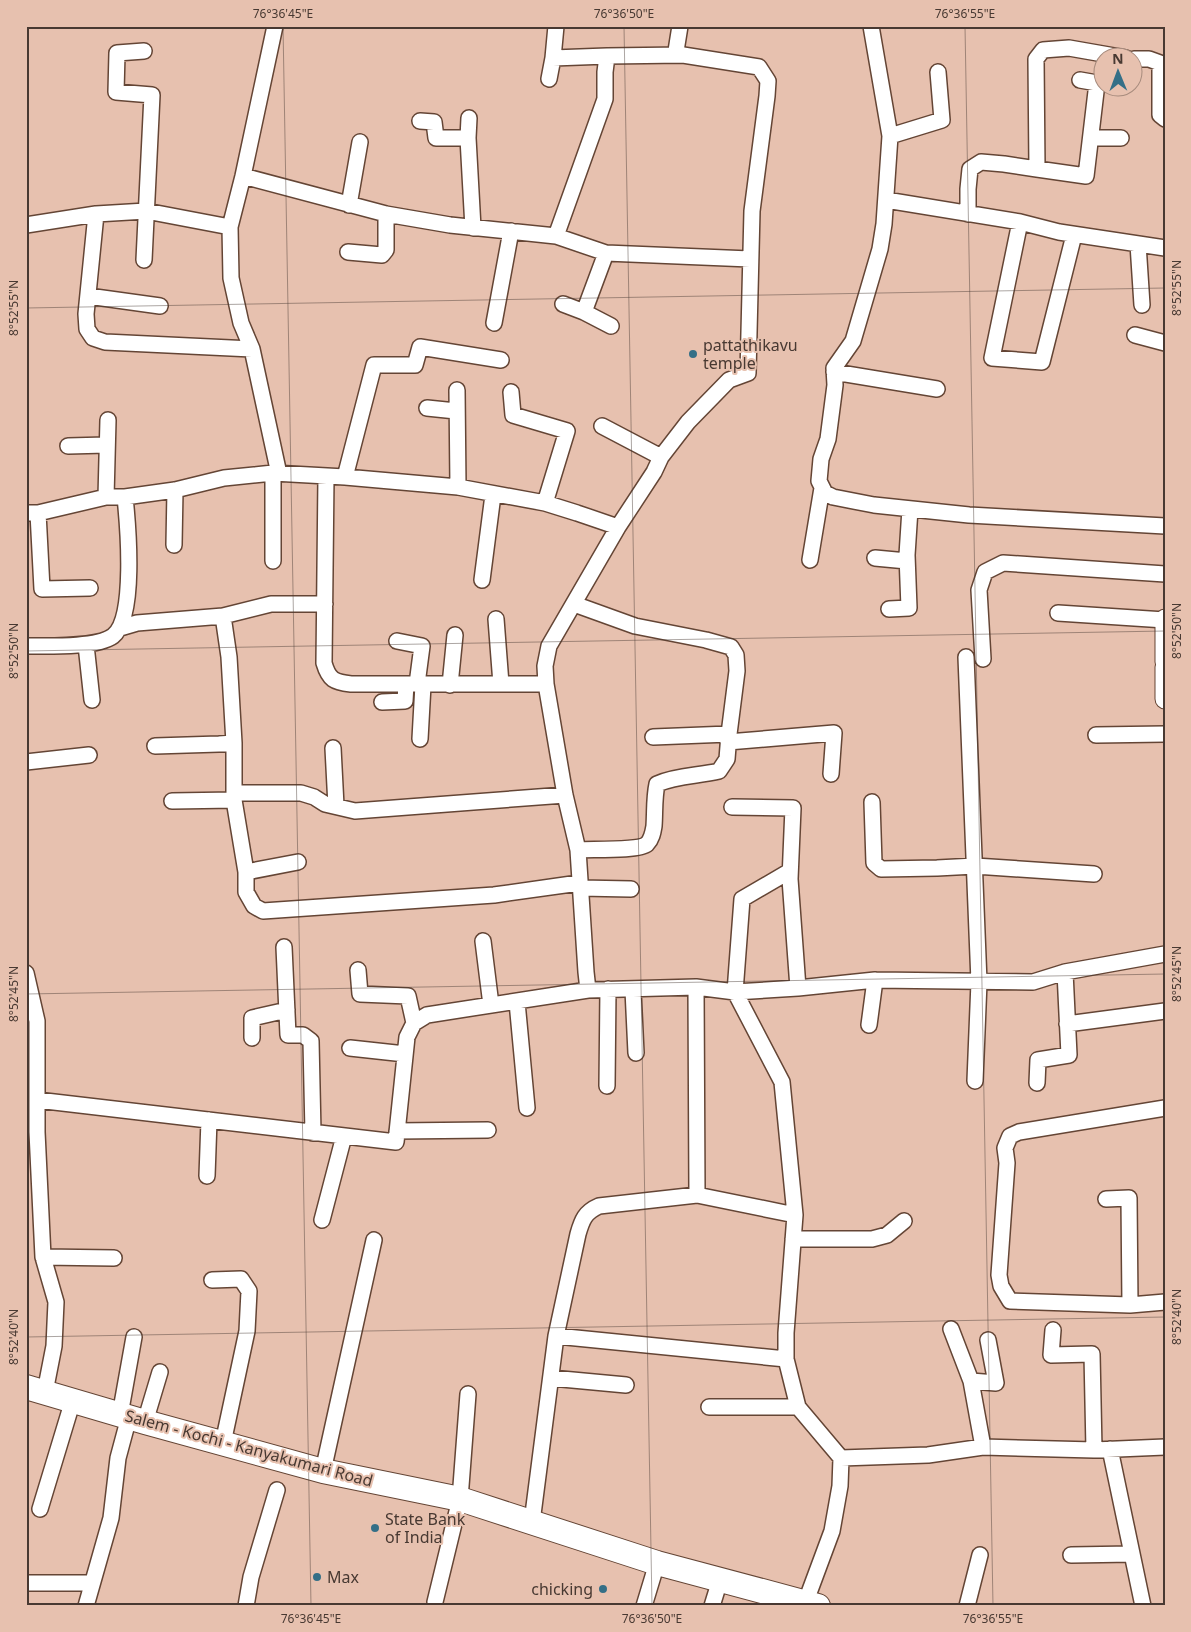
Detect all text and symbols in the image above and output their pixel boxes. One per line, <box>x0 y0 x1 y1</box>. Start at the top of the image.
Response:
text: 76°36'45"E <box>253 5 313 22</box>
text: 76°36'50"E <box>594 5 654 22</box>
text: 76°36'55"E <box>935 5 995 22</box>
north arrow <box>1094 48 1144 98</box>
text: N <box>1112 49 1124 68</box>
text: 8°52'55"N <box>1168 260 1185 316</box>
text: 8°52'55"N <box>5 280 22 336</box>
place label: pattathikavu temple <box>703 334 798 374</box>
marker: pattathikavu temple <box>687 348 699 360</box>
text: 8°52'50"N <box>1168 603 1185 659</box>
text: 8°52'50"N <box>5 623 22 679</box>
text: 8°52'45"N <box>1168 946 1185 1002</box>
text: 8°52'45"N <box>5 966 22 1022</box>
text: 8°52'40"N <box>1168 1289 1185 1345</box>
text: 8°52'40"N <box>5 1309 22 1365</box>
street label: Salem - Kochi - Kanyakumari Road <box>123 1404 375 1492</box>
place label: State Bank of India <box>385 1508 466 1548</box>
marker: State Bank of India <box>369 1522 381 1534</box>
place label: Max <box>327 1566 359 1588</box>
marker: Max <box>311 1571 323 1583</box>
place label: chicking <box>531 1578 593 1600</box>
marker: chicking <box>597 1583 609 1595</box>
text: 76°36'45"E <box>281 1610 341 1627</box>
text: 76°36'50"E <box>622 1610 682 1627</box>
text: 76°36'55"E <box>963 1610 1023 1627</box>

